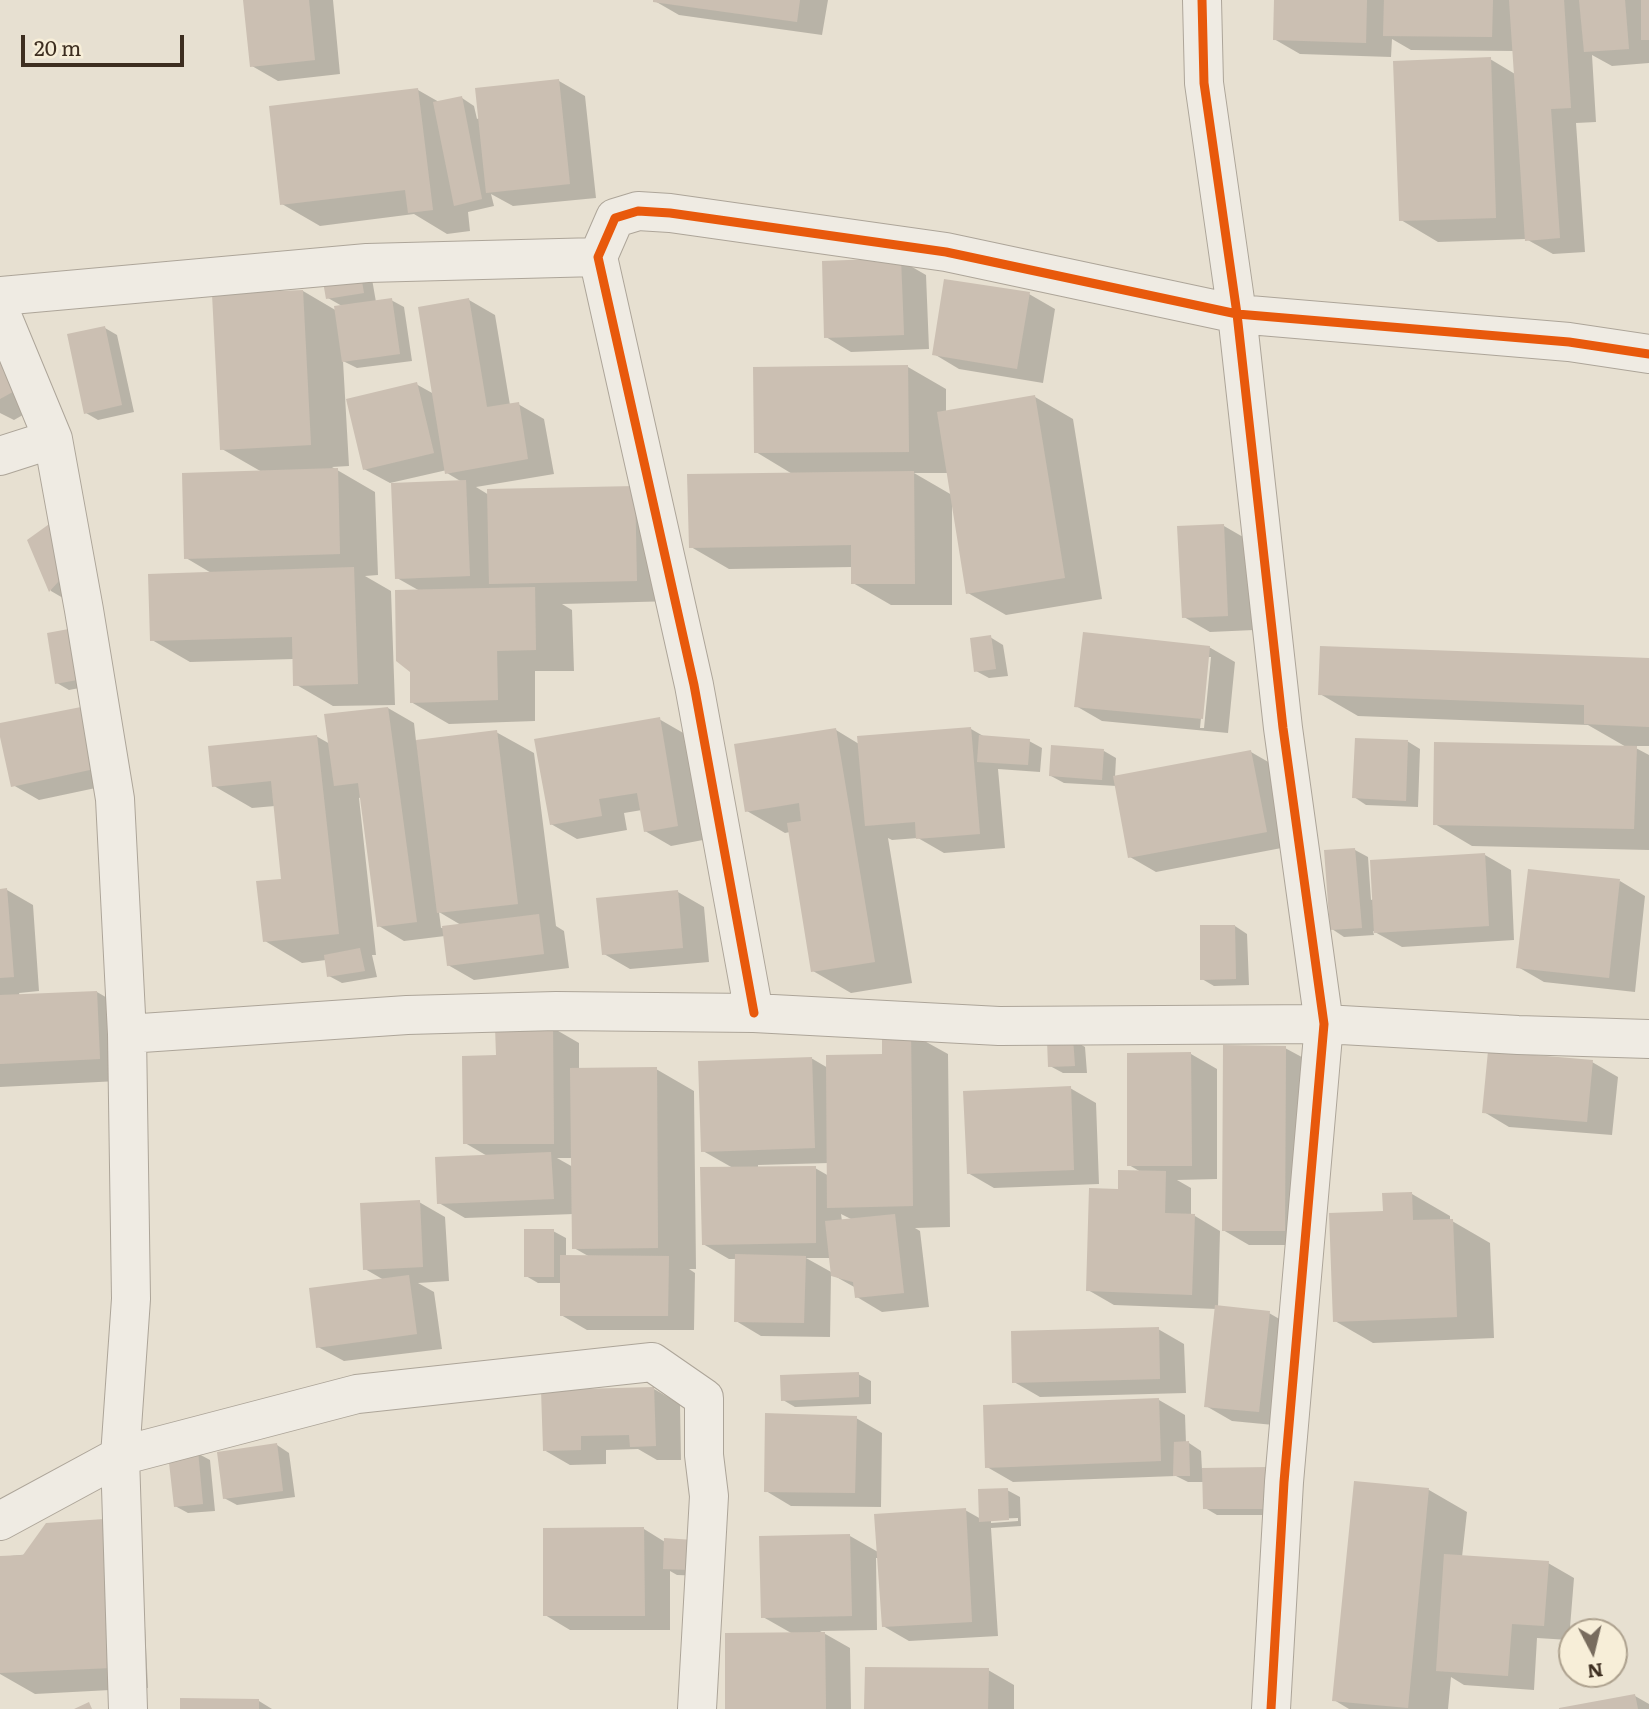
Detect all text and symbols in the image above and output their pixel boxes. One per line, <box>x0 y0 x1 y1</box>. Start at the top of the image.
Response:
scale bar <box>24 21 187 65</box>
text: 20 m <box>34 31 81 62</box>
north arrow <box>1558 1618 1628 1688</box>
text: N <box>1586 1657 1605 1687</box>

